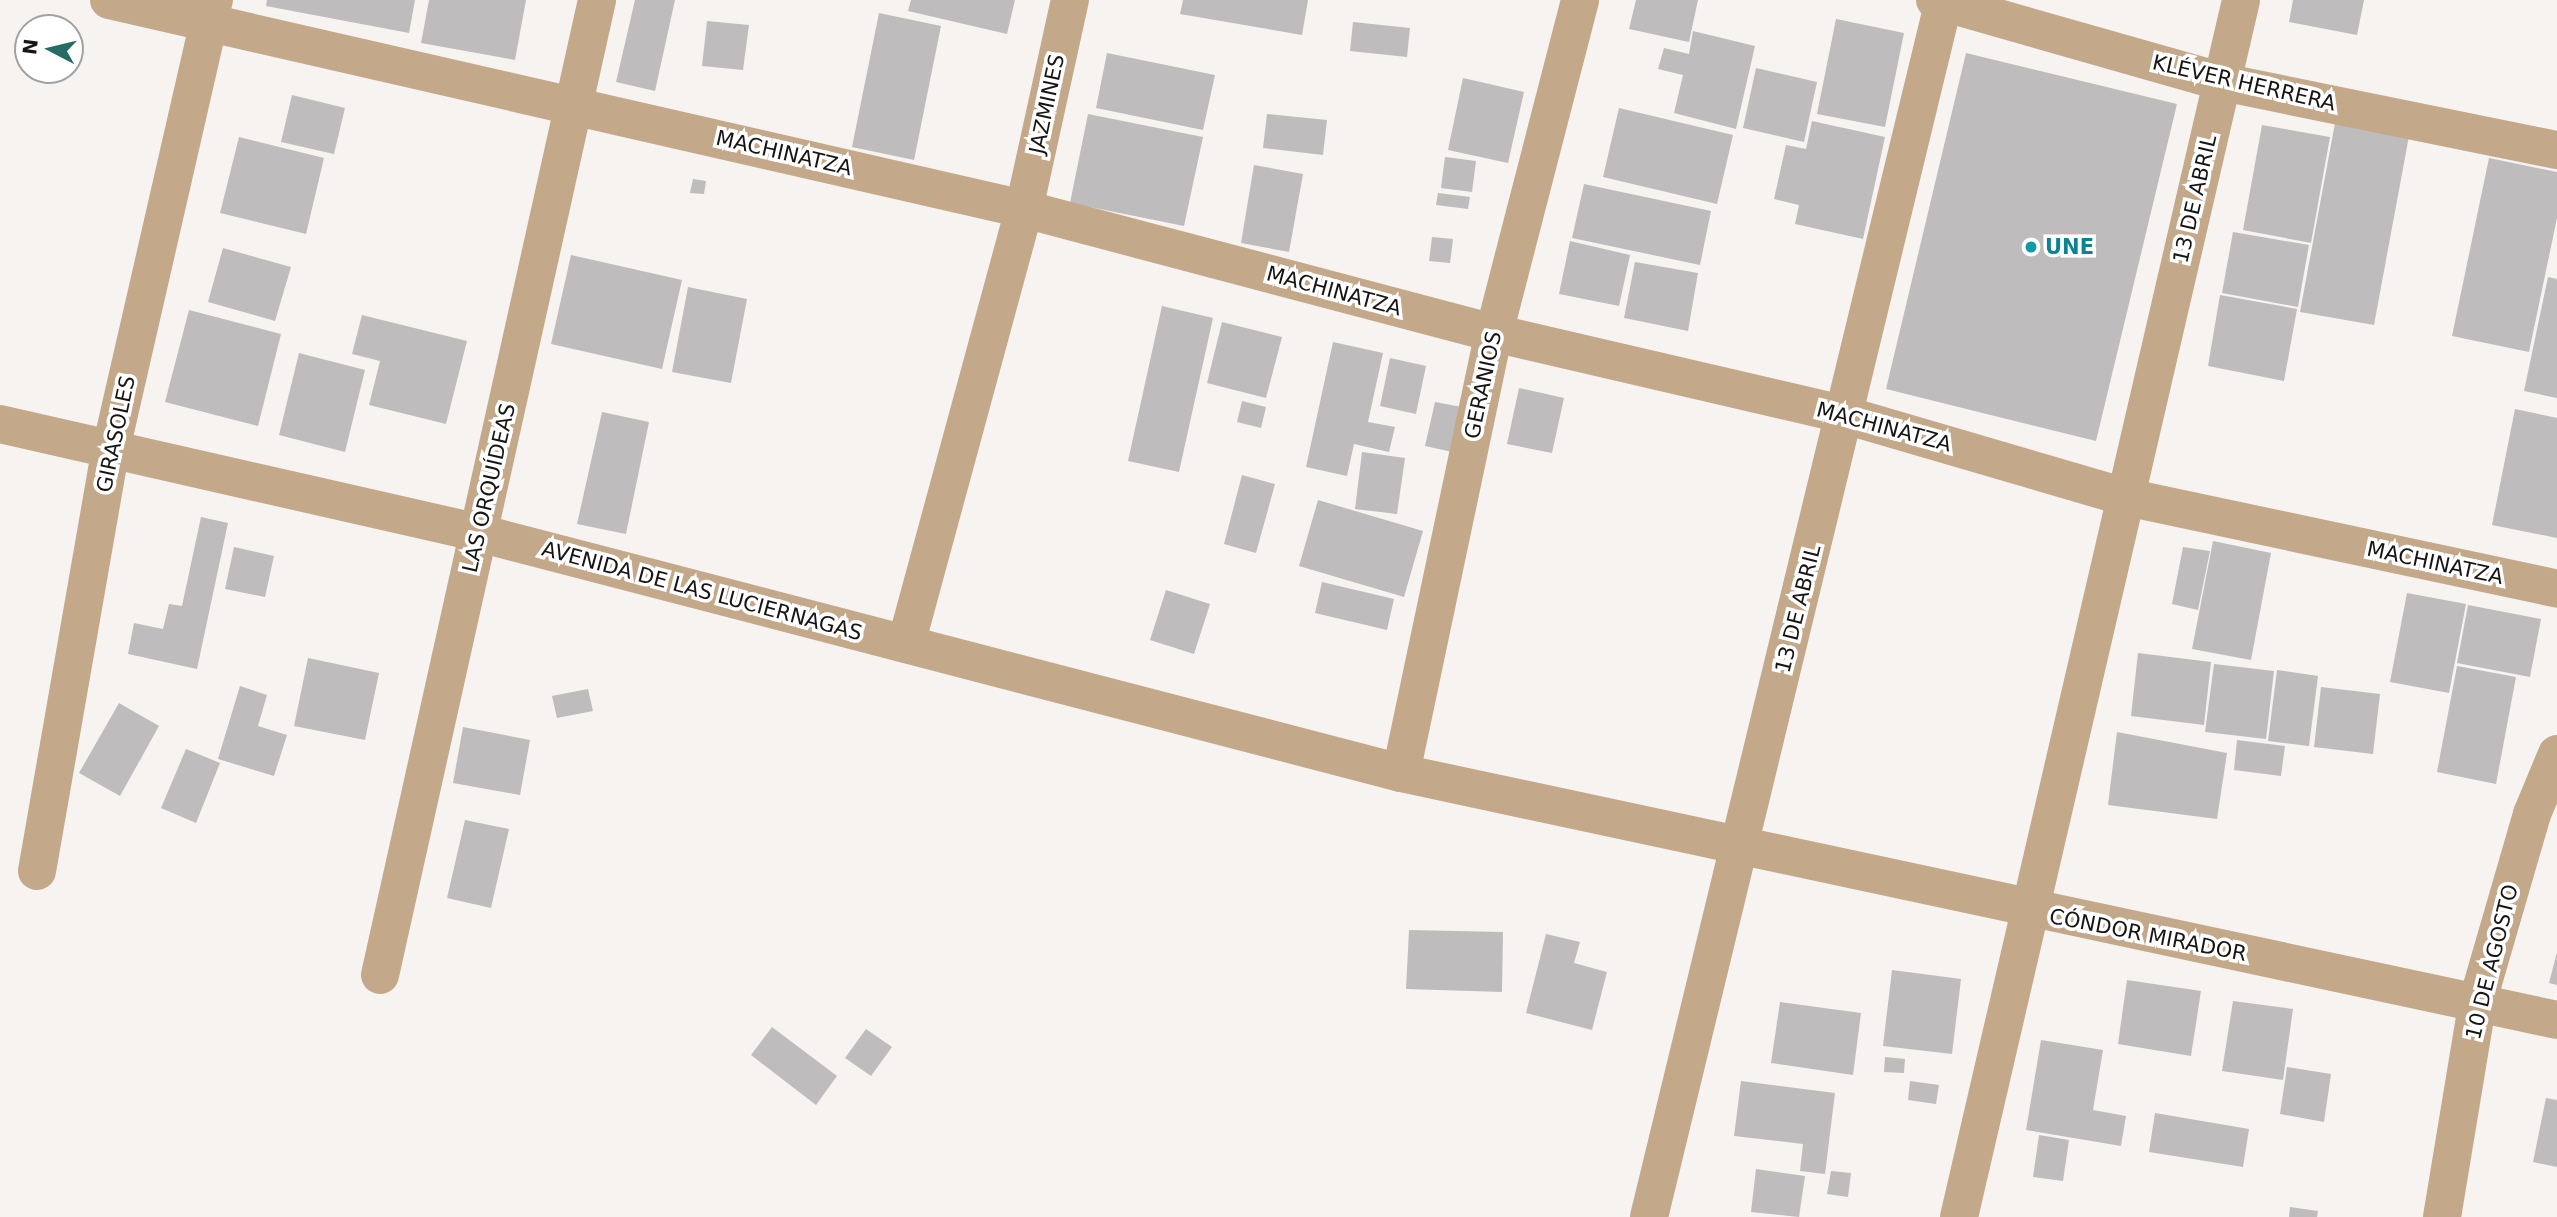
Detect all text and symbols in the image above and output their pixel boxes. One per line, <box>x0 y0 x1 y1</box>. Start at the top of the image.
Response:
north arrow <box>14 14 84 84</box>
text: N <box>18 37 42 56</box>
street label: KLÉVER HERRERA <box>2150 50 2338 116</box>
street label: JAZMINES <box>1024 52 1070 156</box>
street label: MACHINATZA <box>714 125 854 181</box>
street label: 13 DE ABRIL <box>2168 132 2222 266</box>
place label: UNE <box>2045 234 2094 260</box>
marker: UNE <box>2023 239 2039 255</box>
street label: MACHINATZA <box>1264 261 1404 321</box>
street label: GERANIOS <box>1459 329 1507 441</box>
street label: GIRASOLES <box>91 373 141 495</box>
street label: MACHINATZA <box>1814 397 1954 457</box>
street label: LAS ORQUÍDEAS <box>457 401 521 575</box>
street label: AVENIDA DE LAS LUCIERNAGAS <box>539 536 865 646</box>
street label: MACHINATZA <box>2365 536 2505 590</box>
street label: 13 DE ABRIL <box>1770 543 1826 675</box>
street label: 10 DE AGOSTO <box>2461 882 2523 1042</box>
street label: CÓNDOR MIRADOR <box>2047 903 2249 967</box>

